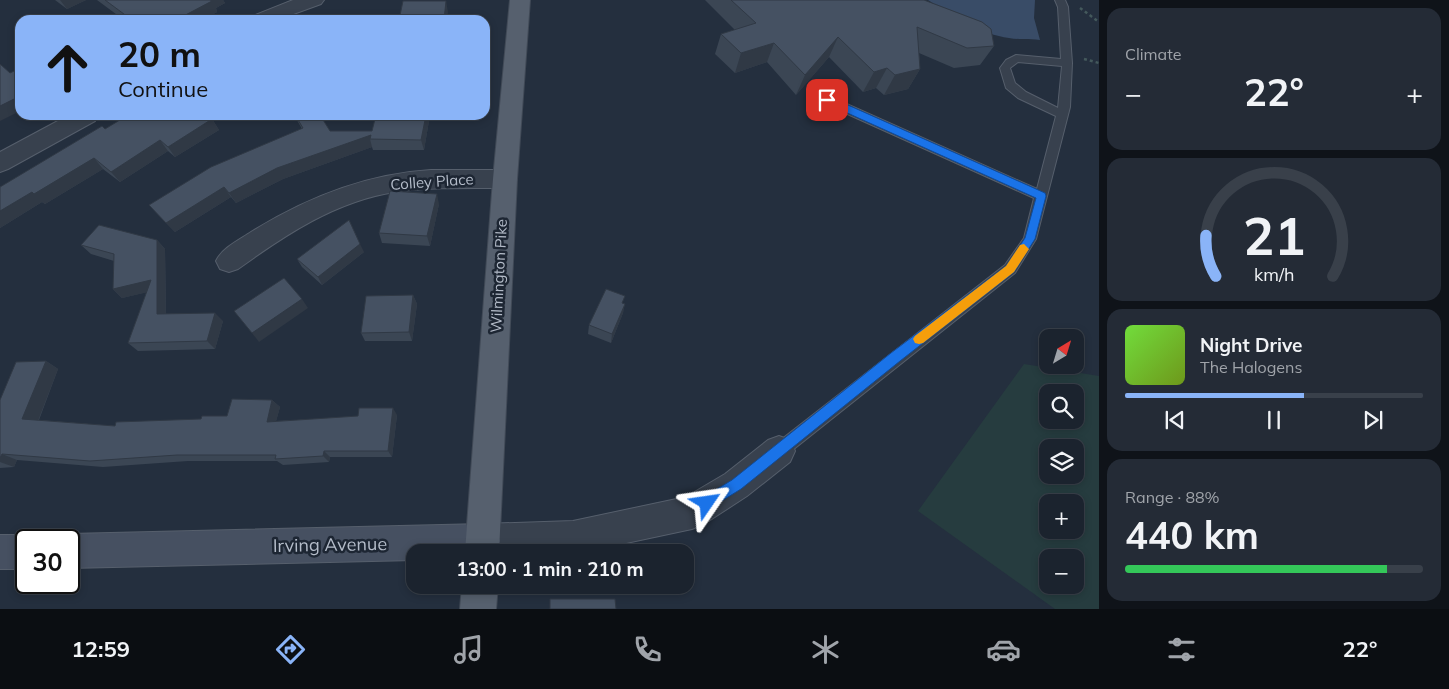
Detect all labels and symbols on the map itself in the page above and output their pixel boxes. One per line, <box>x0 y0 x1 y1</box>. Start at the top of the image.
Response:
pin <box>806 79 848 121</box>
street label: Colley Place <box>390 169 474 194</box>
street label: Wilmington Pike <box>486 219 511 333</box>
north arrow <box>1039 329 1084 374</box>
position arrow <box>680 476 732 528</box>
speed limit sign: 30 <box>15 529 80 594</box>
street label: Irving Avenue <box>273 532 387 557</box>

